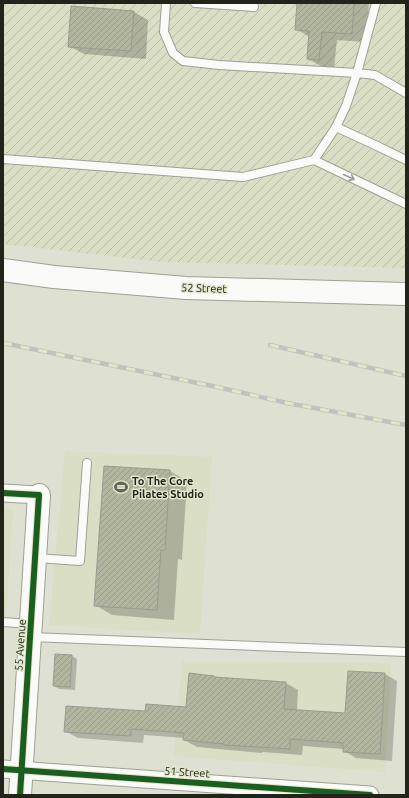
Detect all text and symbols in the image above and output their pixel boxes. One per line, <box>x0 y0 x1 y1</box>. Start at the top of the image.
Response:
one-way arrow <box>342 174 354 181</box>
street label: 52 Street <box>181 281 228 295</box>
place label: To The Core Pilates Studio <box>132 475 204 500</box>
sports icon: To The Core Pilates Studio <box>113 479 129 495</box>
street label: 55 Avenue <box>12 619 28 671</box>
street label: 51 Street <box>164 764 211 780</box>

